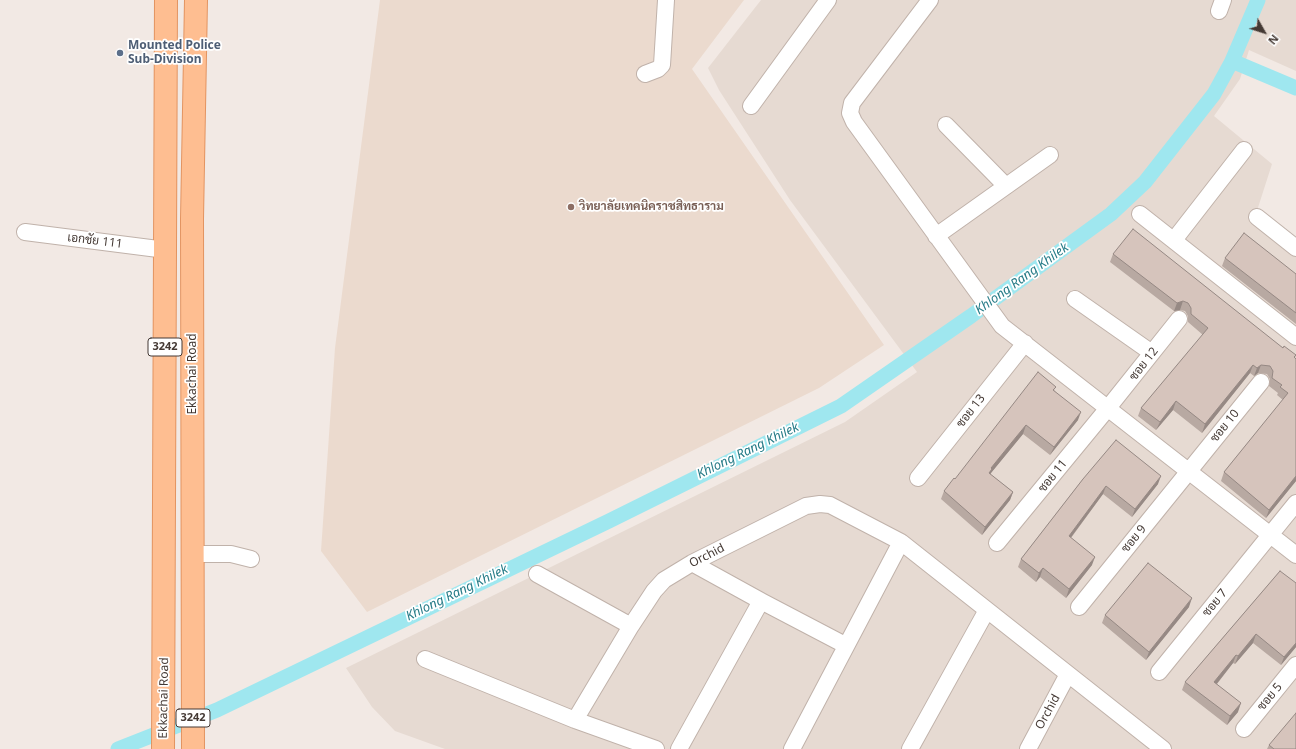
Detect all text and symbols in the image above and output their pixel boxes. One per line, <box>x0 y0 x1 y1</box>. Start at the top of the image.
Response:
north arrow <box>1244 12 1284 52</box>
text: N <box>1265 32 1282 48</box>
place label: Mounted Police Sub-Division <box>128 39 221 67</box>
marker: Mounted Police Sub-Division <box>115 48 125 58</box>
place label: วิทยาลัยเทคนิคราชสิทธาราม <box>579 200 724 214</box>
marker: วิทยาลัยเทคนิคราชสิทธาราม <box>566 202 576 212</box>
street label: เอกชัย 111 <box>67 230 123 252</box>
water label: Khlong Rang Khilek <box>972 240 1072 318</box>
street label: Ekkachai Road <box>186 333 200 415</box>
road number: 3242 <box>148 338 182 356</box>
street label: ซอย 12 <box>1127 345 1161 383</box>
street label: ซอย 13 <box>954 392 988 430</box>
street label: ซอย 10 <box>1207 407 1243 445</box>
water label: Khlong Rang Khilek <box>694 420 802 482</box>
street label: ซอย 11 <box>1035 457 1071 495</box>
street label: ซอย 9 <box>1119 522 1149 556</box>
street label: Orchid <box>687 541 727 571</box>
water label: Khlong Rang Khilek <box>403 562 511 624</box>
street label: ซอย 7 <box>1200 586 1230 620</box>
street label: Ekkachai Road <box>156 657 172 739</box>
street label: ซอย 5 <box>1255 680 1285 714</box>
street label: Orchid <box>1033 692 1063 732</box>
road number: 3242 <box>176 709 210 727</box>

